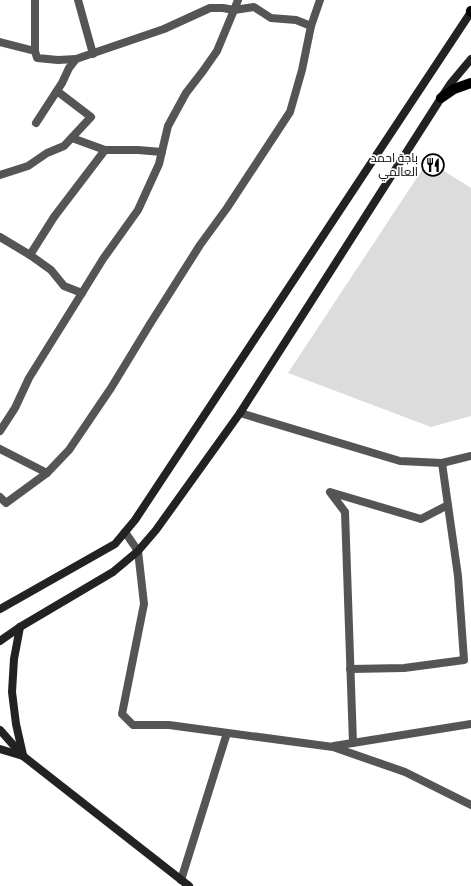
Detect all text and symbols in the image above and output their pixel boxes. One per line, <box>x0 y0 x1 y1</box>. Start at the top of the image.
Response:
place label: باجة احمد العالمي <box>371 150 418 182</box>
restaurant icon: باجة احمد العالمي <box>420 152 446 178</box>

